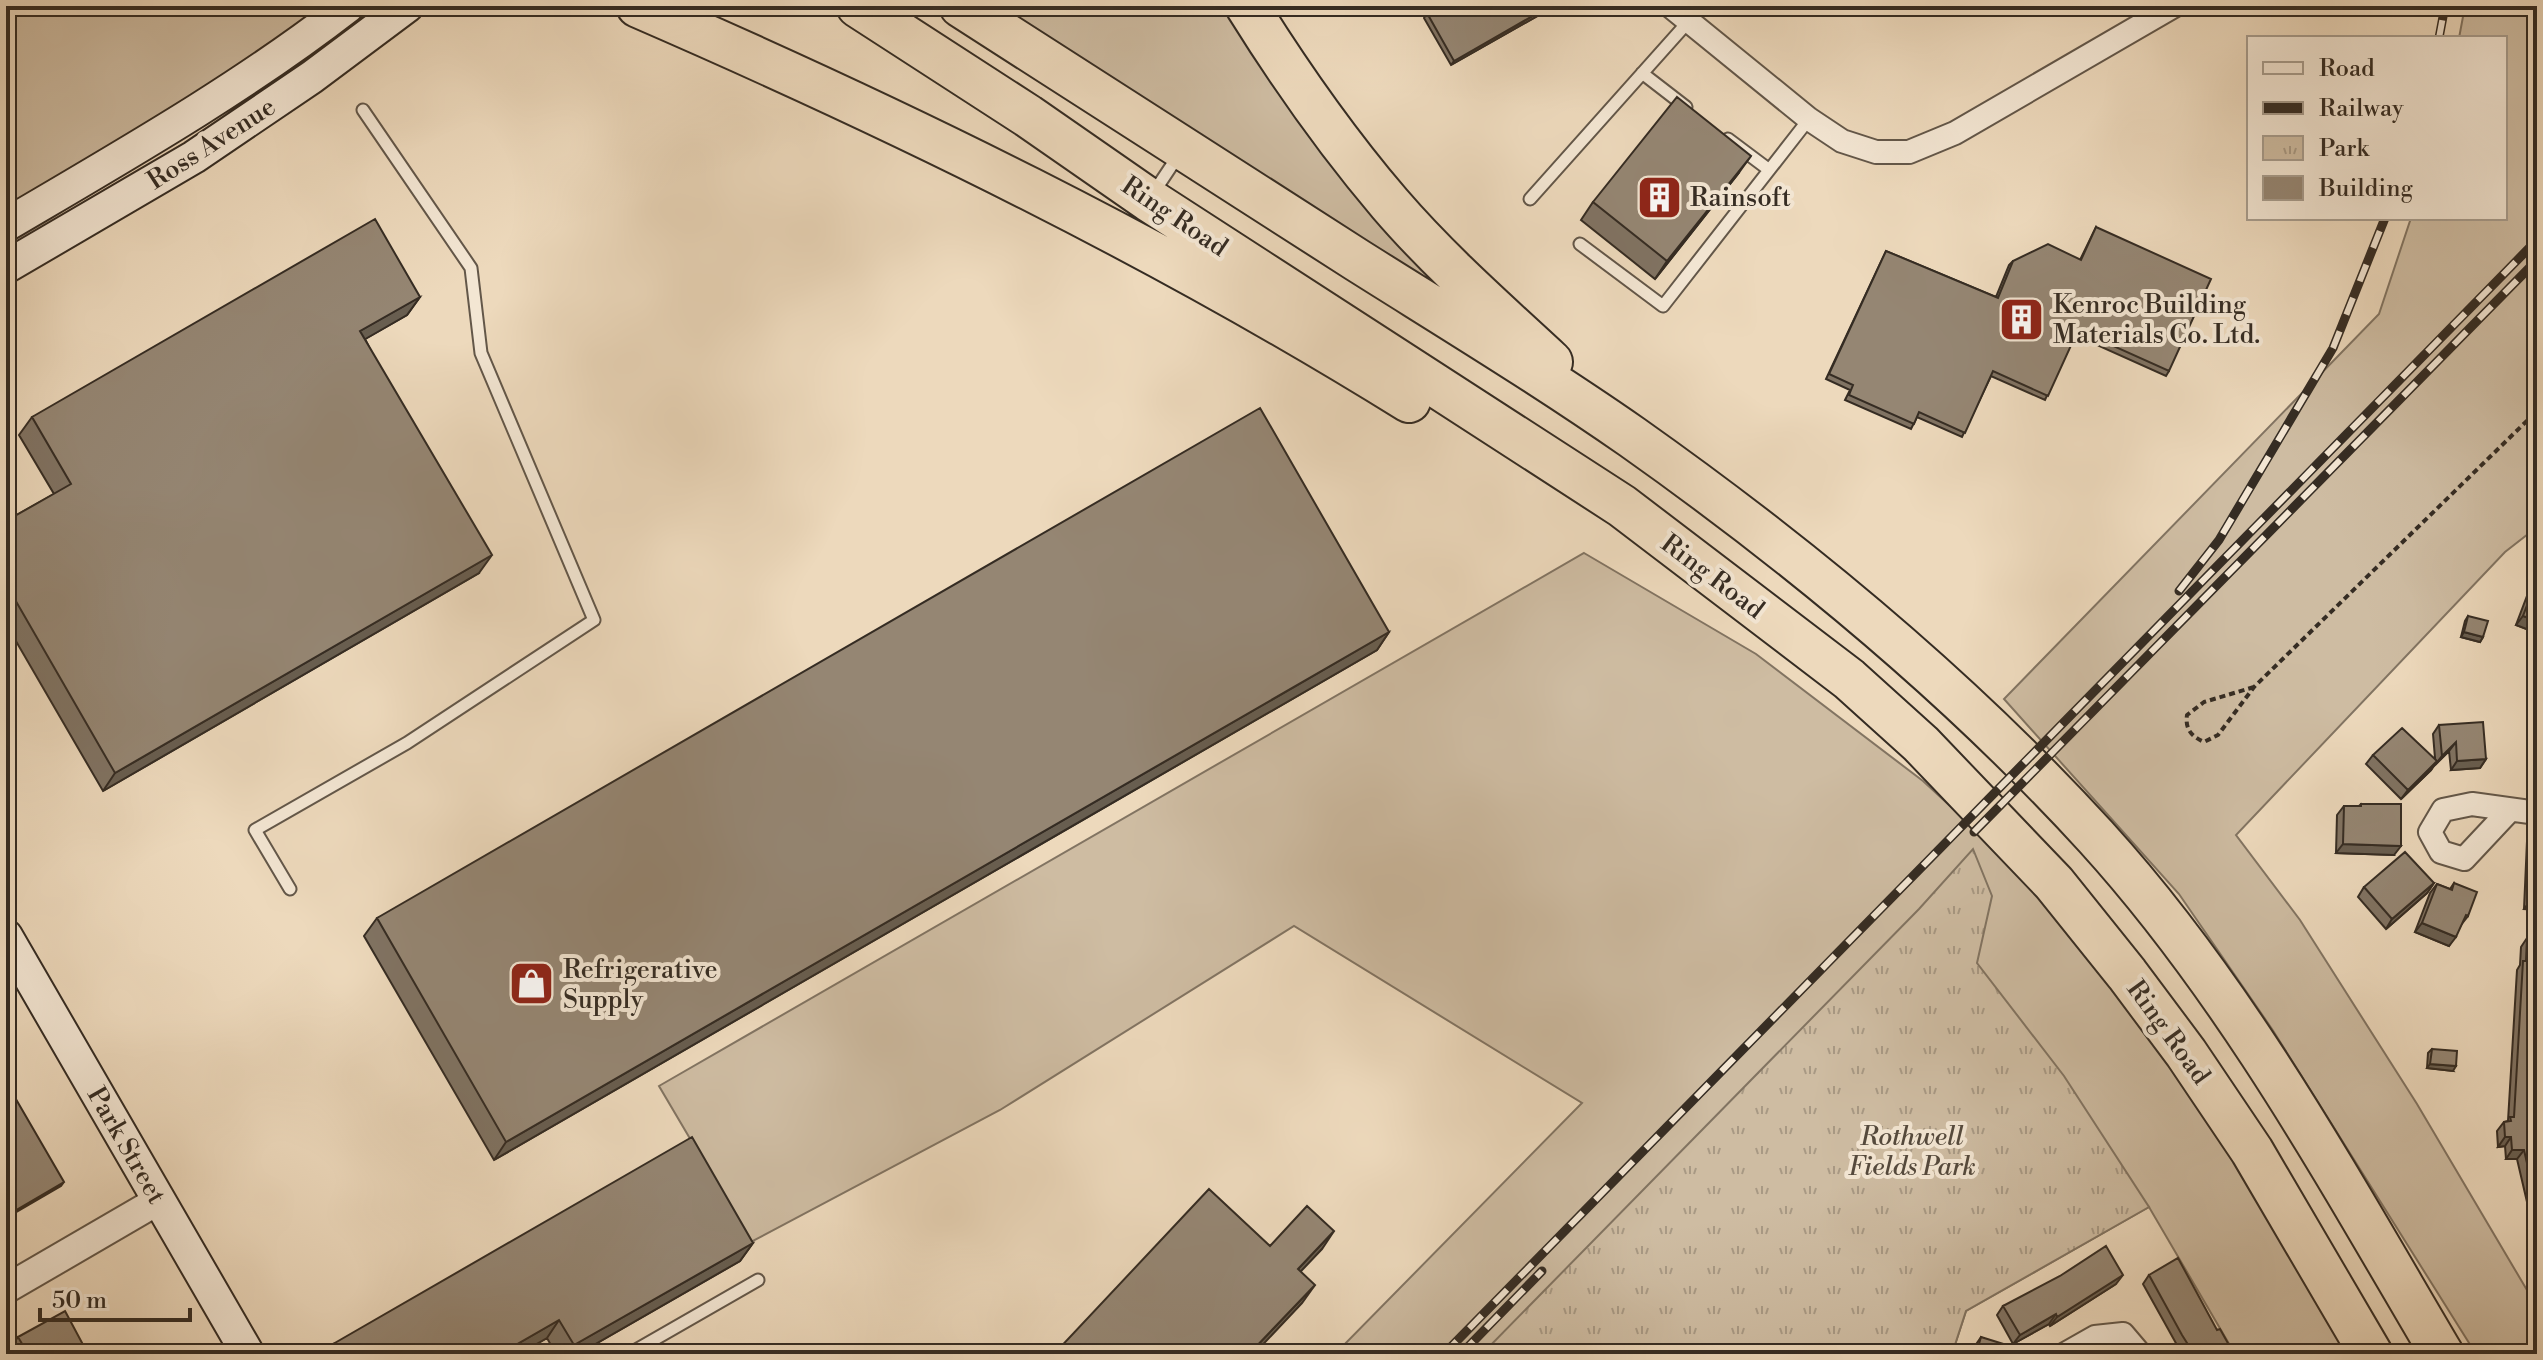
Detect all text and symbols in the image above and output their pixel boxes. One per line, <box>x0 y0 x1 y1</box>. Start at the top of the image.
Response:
legend <box>2247 36 2507 220</box>
text: Road <box>2319 54 2375 84</box>
street label: Ross Avenue <box>142 91 282 197</box>
text: Railway <box>2319 94 2404 124</box>
text: Park <box>2319 134 2370 164</box>
street label: Ring Road <box>1115 170 1234 264</box>
building icon: Rainsoft <box>1635 173 1683 221</box>
text: Building <box>2318 174 2413 204</box>
place label: Rainsoft <box>1690 182 1791 214</box>
place label: Kenroc Building Materials Co. Ltd. <box>2053 289 2260 351</box>
building icon: Kenroc Building Materials Co. Ltd. <box>1998 295 2046 343</box>
street label: Ring Road <box>1654 528 1771 626</box>
place label: Refrigerative Supply <box>563 954 718 1016</box>
shop icon: Refrigerative Supply <box>508 960 556 1008</box>
street label: Ring Road <box>2120 974 2217 1091</box>
street label: Park Street <box>80 1081 173 1210</box>
park label: Rothwell Fields Park <box>1848 1121 1976 1183</box>
scale bar <box>40 1272 190 1322</box>
text: 50 m <box>52 1286 107 1316</box>

